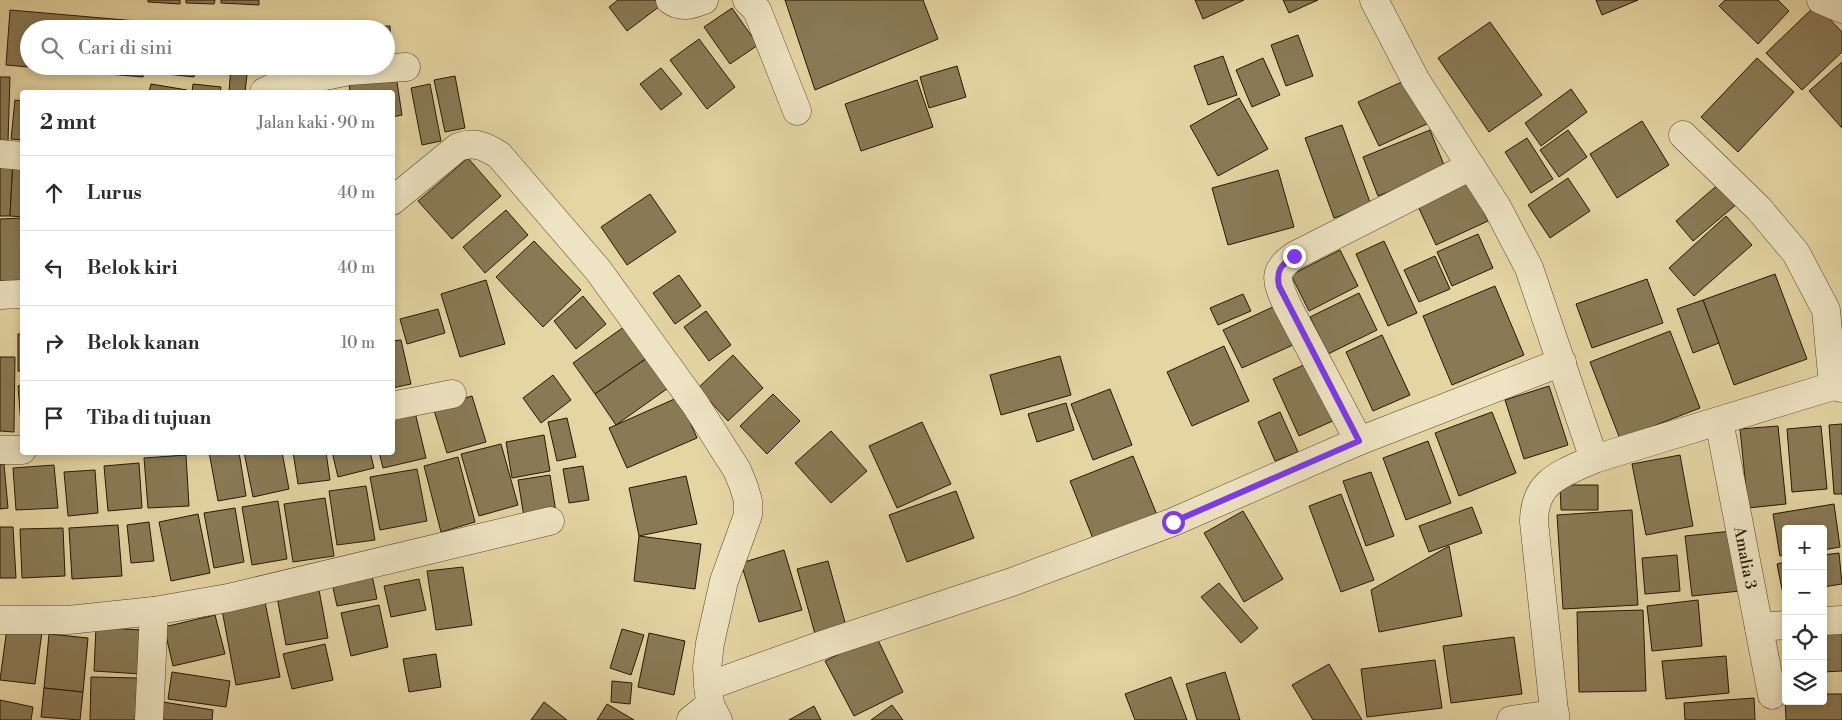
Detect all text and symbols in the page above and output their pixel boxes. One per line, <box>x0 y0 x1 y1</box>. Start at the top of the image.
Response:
search box <box>20 20 395 75</box>
icon: search <box>38 34 66 62</box>
text: Cari di sini <box>78 36 173 60</box>
text: 2 mnt <box>40 110 96 136</box>
text: Jalan kaki · 90 m <box>257 113 375 133</box>
icon: ahead <box>40 179 68 207</box>
text: Lurus <box>87 181 142 205</box>
text: 40 m <box>338 183 375 203</box>
route end <box>1283 245 1306 268</box>
icon: left <box>40 254 68 282</box>
text: Belok kiri <box>87 256 177 280</box>
text: 40 m <box>338 258 375 278</box>
icon: right <box>40 329 68 357</box>
text: Belok kanan <box>87 331 200 355</box>
text: 10 m <box>341 333 375 353</box>
icon: arrive <box>40 404 68 432</box>
text: Tiba di tujuan <box>87 406 211 430</box>
route start <box>1162 511 1185 534</box>
street label: Amalia 3 <box>1729 524 1761 591</box>
map controls <box>1782 525 1827 705</box>
button: + <box>1782 525 1827 570</box>
button: − <box>1782 570 1827 615</box>
button: locate <box>1782 615 1827 660</box>
button: layers <box>1782 660 1827 705</box>

